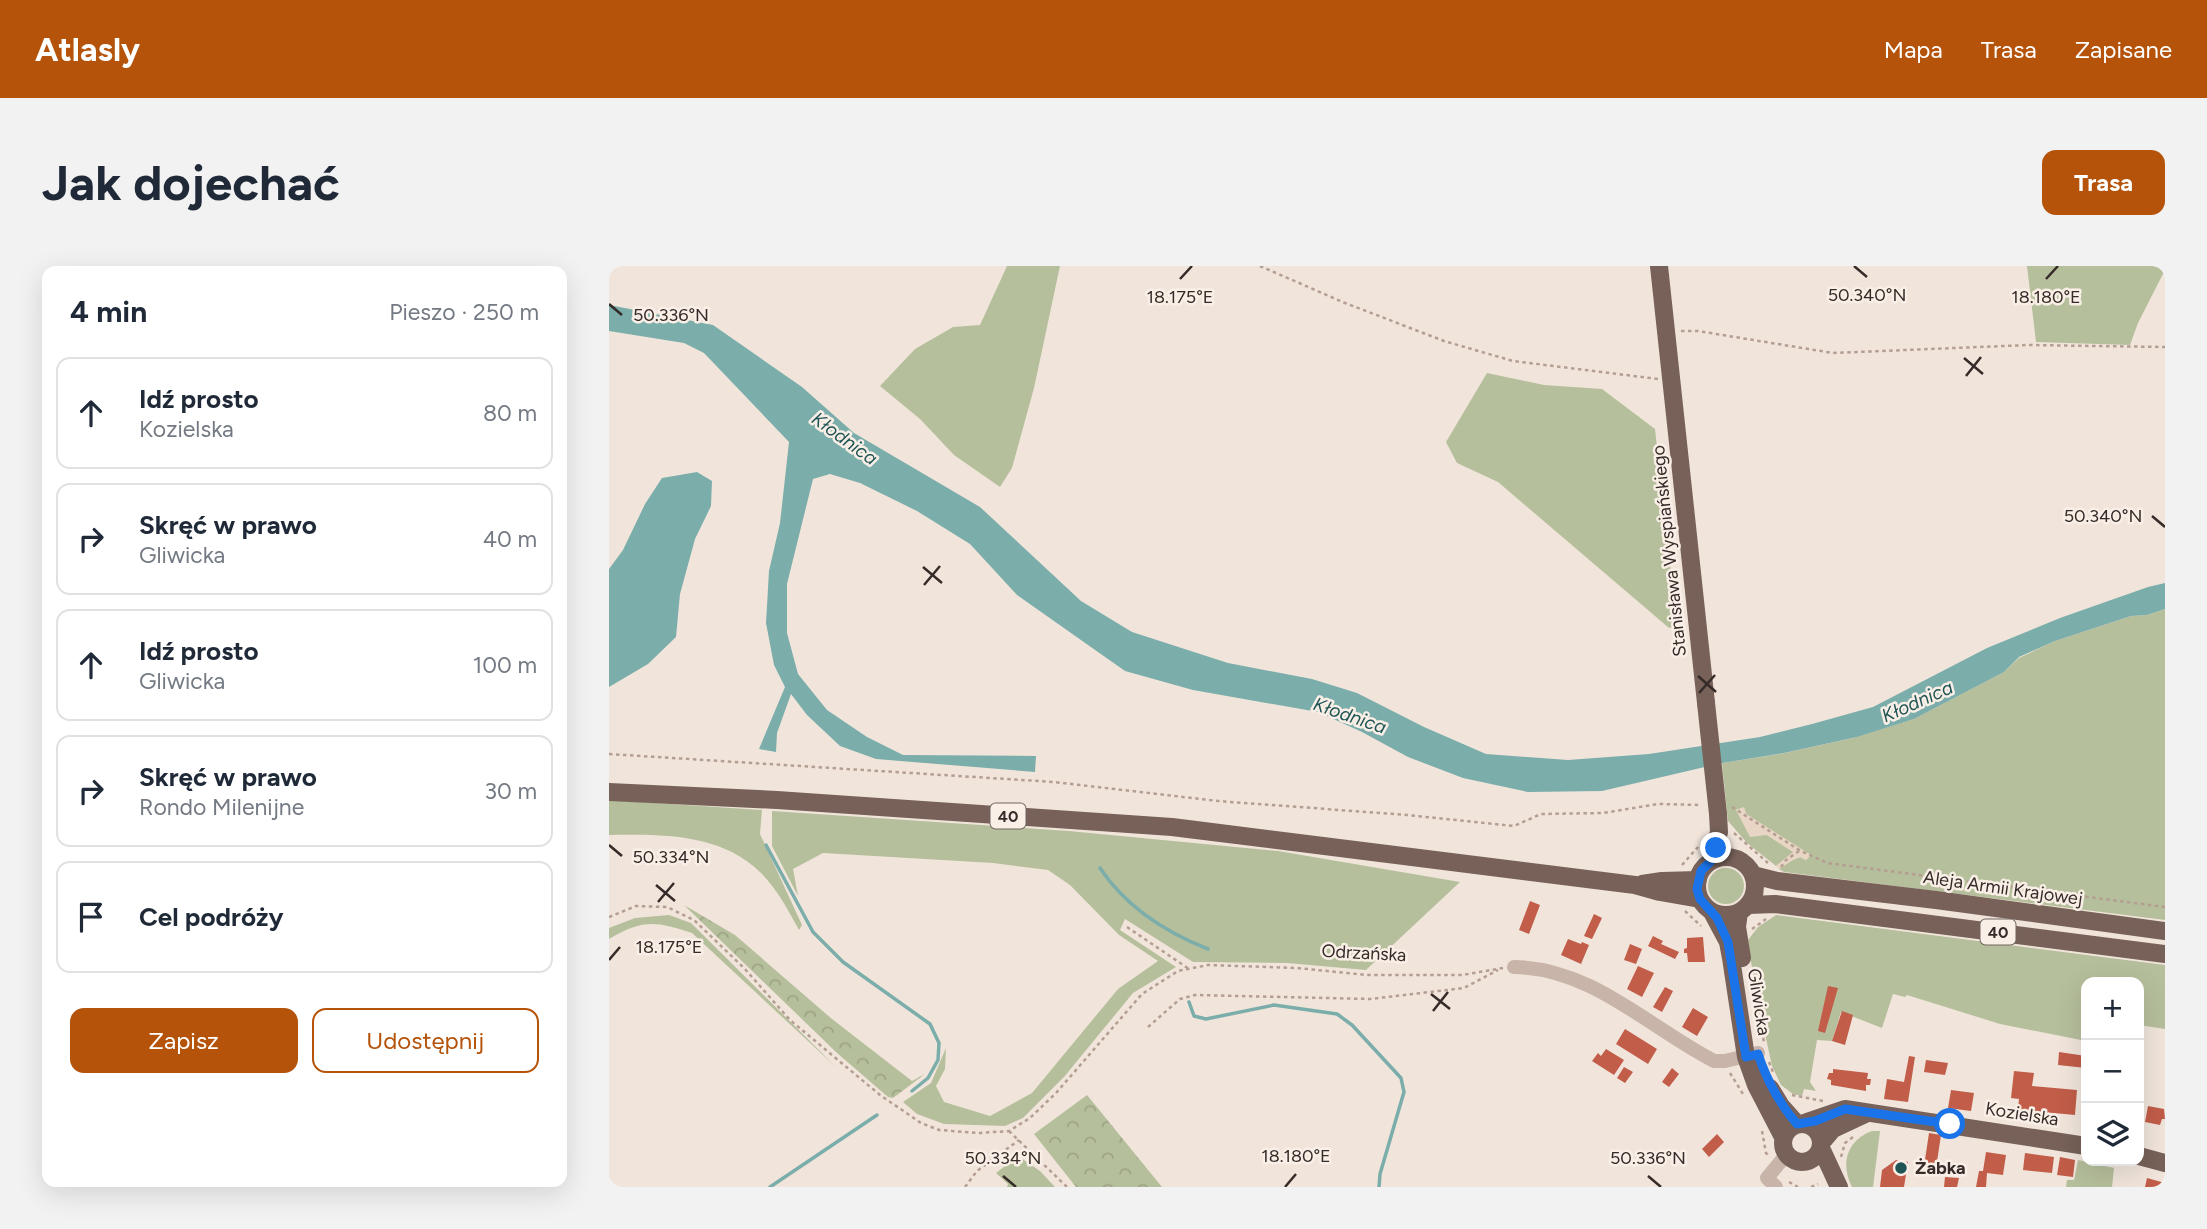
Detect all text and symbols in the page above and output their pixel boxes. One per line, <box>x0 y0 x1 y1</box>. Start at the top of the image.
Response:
text: Atlasly <box>35 30 140 69</box>
text: Mapa <box>1884 35 1943 64</box>
text: Trasa <box>1981 35 2037 64</box>
text: Zapisane <box>2075 35 2172 64</box>
button: Trasa <box>2042 150 2165 215</box>
text: Jak dojechać <box>42 153 340 212</box>
text: 50.340°N <box>1828 284 1906 306</box>
text: 18.175°E <box>1147 286 1213 308</box>
text: 18.180°E <box>2011 286 2081 308</box>
text: 4 min <box>70 293 147 330</box>
text: Pieszo · 250 m <box>389 298 539 326</box>
text: 50.336°N <box>633 304 709 326</box>
text: Idź prosto <box>139 383 259 415</box>
icon: ahead <box>72 394 110 432</box>
text: 80 m <box>483 399 537 427</box>
water label: Kłodnica <box>807 407 882 470</box>
text: Kozielska <box>139 415 234 443</box>
street label: Stanisława Wyspiańskiego <box>1647 444 1691 658</box>
text: 50.340°N <box>2064 505 2142 527</box>
text: Skręć w prawo <box>139 509 317 541</box>
icon: right <box>72 520 110 558</box>
text: 40 m <box>483 525 537 553</box>
text: Gliwicka <box>139 541 225 569</box>
text: Idź prosto <box>139 635 259 667</box>
icon: ahead <box>72 646 110 684</box>
text: 100 m <box>473 651 537 679</box>
text: Gliwicka <box>139 667 225 695</box>
water label: Kłodnica <box>1878 676 1956 727</box>
water label: Kłodnica <box>1310 692 1389 739</box>
text: Skręć w prawo <box>139 761 317 793</box>
icon: right <box>72 772 110 810</box>
text: 30 m <box>484 777 537 805</box>
text: Rondo Milenijne <box>139 793 304 821</box>
road number: 40 <box>991 804 1025 828</box>
route end <box>1700 832 1731 863</box>
text: 50.334°N <box>633 846 709 868</box>
street label: Aleja Armii Krajowej <box>1922 866 2084 910</box>
icon: arrive <box>72 898 110 936</box>
text: Cel podróży <box>139 901 283 933</box>
road number: 40 <box>1981 919 2015 944</box>
text: 18.175°E <box>636 936 702 958</box>
street label: Odrzańska <box>1321 940 1407 966</box>
street label: Gliwicka <box>1743 967 1775 1037</box>
map controls <box>2081 977 2144 1166</box>
button: + <box>2081 977 2144 1040</box>
button: Zapisz <box>70 1008 298 1073</box>
button: Udostępnij <box>312 1008 539 1073</box>
button: − <box>2081 1040 2144 1103</box>
street label: Kozielska <box>1984 1097 2060 1131</box>
button: layers <box>2081 1103 2144 1166</box>
route start <box>1934 1108 1965 1139</box>
text: 18.180°E <box>1261 1145 1331 1167</box>
text: 50.334°N <box>965 1147 1041 1169</box>
text: 50.336°N <box>1610 1147 1686 1169</box>
place label: Żabka <box>1915 1157 1966 1179</box>
marker: Żabka <box>1893 1160 1909 1176</box>

